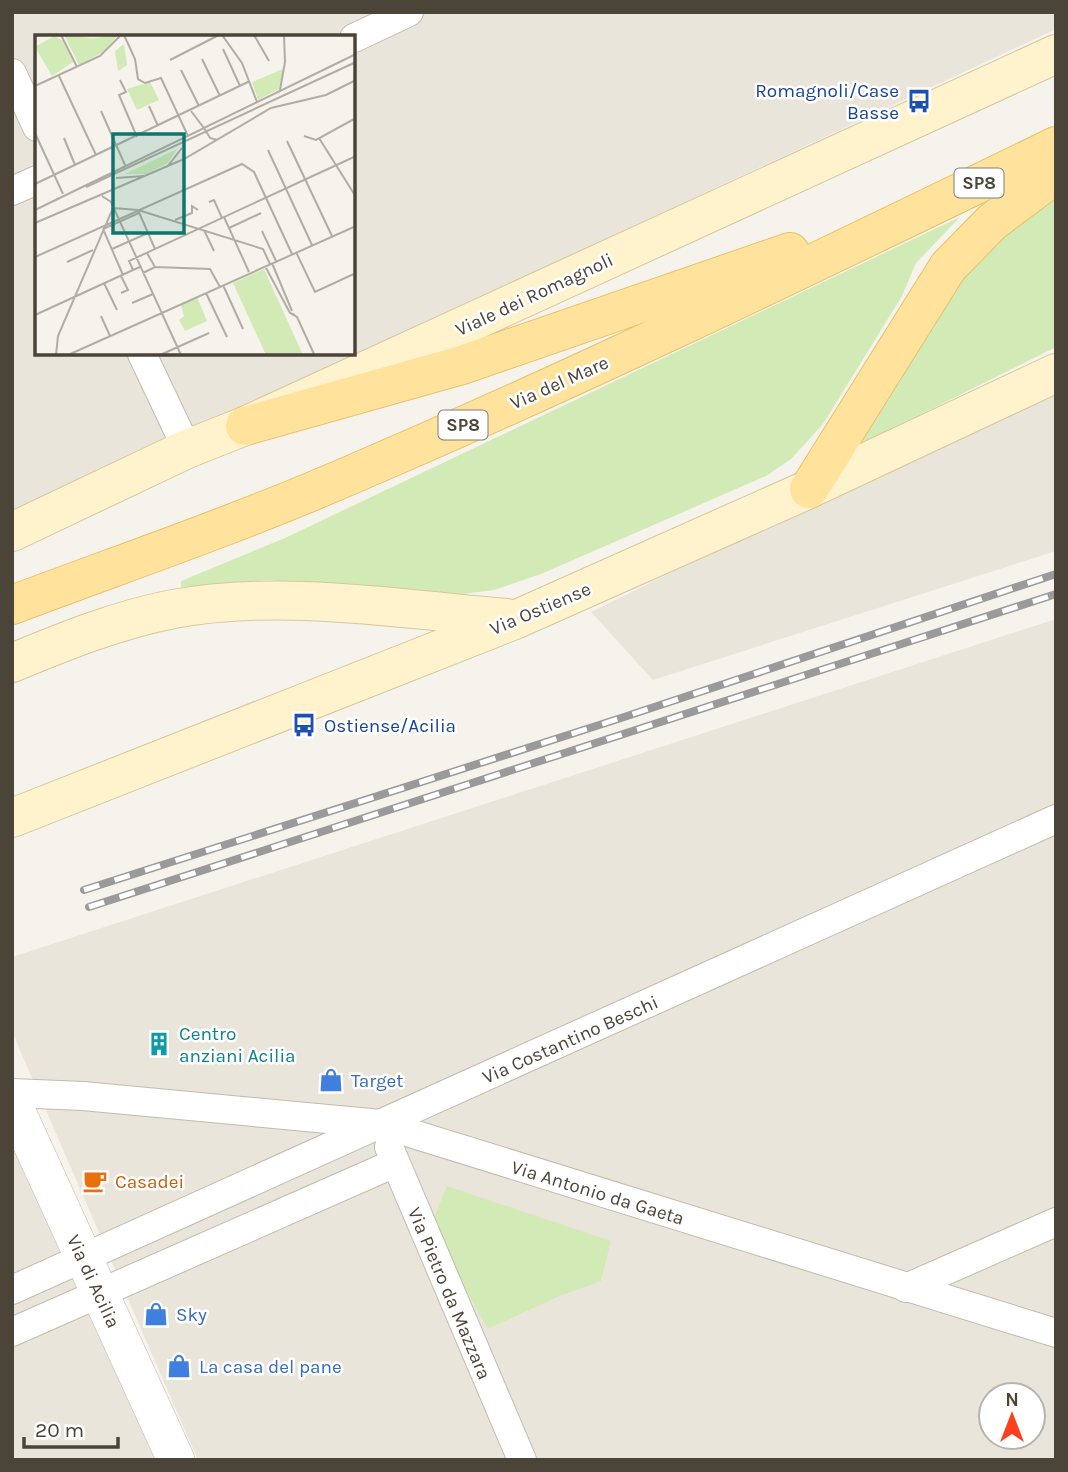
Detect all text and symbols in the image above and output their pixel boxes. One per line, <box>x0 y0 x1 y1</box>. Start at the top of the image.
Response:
inset map <box>35 35 355 355</box>
place label: Romagnoli/Case Basse <box>755 80 899 124</box>
bus stop icon: Romagnoli/Case Basse <box>905 87 933 115</box>
road number: SP8 <box>954 168 1004 198</box>
street label: Viale dei Romagnoli <box>452 249 617 341</box>
street label: Via del Mare <box>507 351 612 414</box>
road number: SP8 <box>438 410 488 440</box>
street label: Via Ostiense <box>487 578 594 640</box>
bus stop icon: Ostiense/Acilia <box>290 711 318 739</box>
place label: Ostiense/Acilia <box>324 715 456 737</box>
street label: Via Costantino Beschi <box>479 991 662 1089</box>
place label: Centro anziani Acilia <box>179 1023 296 1067</box>
building icon: Centro anziani Acilia <box>145 1030 173 1058</box>
shop icon: Target <box>317 1066 345 1094</box>
place label: Target <box>351 1070 404 1092</box>
street label: Via Antonio da Gaeta <box>509 1156 687 1230</box>
cafe icon: Casadei <box>81 1167 109 1195</box>
place label: Casadei <box>115 1171 184 1193</box>
street label: Via Pietro da Mazzara <box>403 1204 495 1383</box>
street label: Via di Acilia <box>62 1231 124 1332</box>
shop icon: Sky <box>142 1300 170 1328</box>
place label: Sky <box>176 1304 207 1326</box>
shop icon: La casa del pane <box>165 1352 193 1380</box>
place label: La casa del pane <box>199 1356 342 1378</box>
north arrow <box>977 1381 1047 1451</box>
text: N <box>1005 1389 1019 1411</box>
scale bar <box>24 1406 119 1450</box>
text: 20 m <box>35 1418 84 1442</box>

